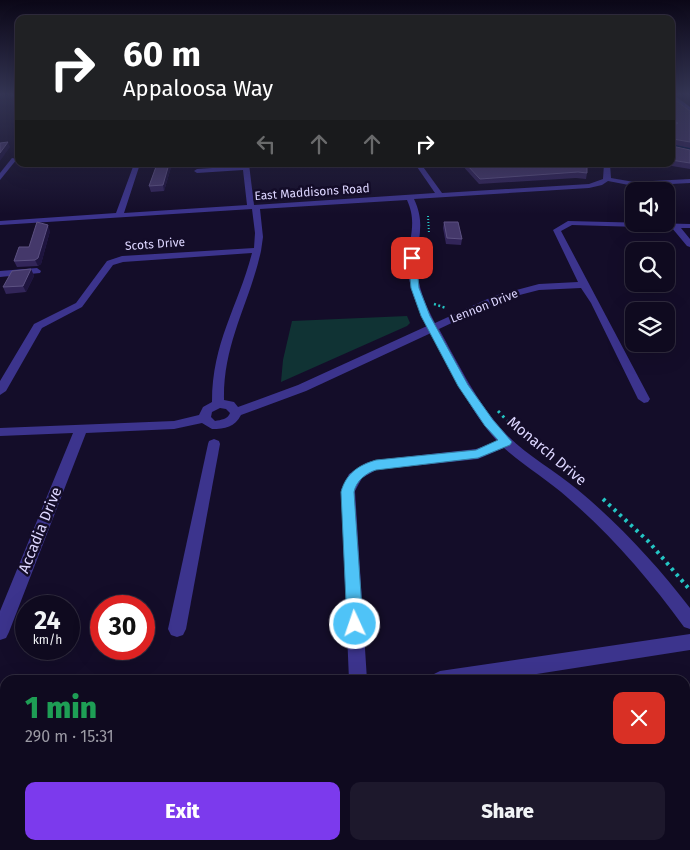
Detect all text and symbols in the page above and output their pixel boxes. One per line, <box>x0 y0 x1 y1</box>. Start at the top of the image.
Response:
text: 60 m <box>123 33 201 75</box>
icon: right <box>40 35 105 100</box>
text: Appaloosa Way <box>123 75 273 102</box>
icon: left <box>252 130 280 158</box>
icon: ahead <box>305 130 333 158</box>
icon: ahead <box>358 130 386 158</box>
icon: right <box>411 130 439 158</box>
street label: East Maddisons Road <box>254 181 370 203</box>
map controls <box>625 182 675 352</box>
button: sound <box>625 182 675 232</box>
street label: Scots Drive <box>124 235 186 253</box>
pin <box>391 237 433 279</box>
button: search <box>625 242 675 292</box>
icon: arrive <box>398 244 426 272</box>
street label: Lennon Drive <box>448 286 520 326</box>
button: layers <box>625 302 675 352</box>
street label: Monarch Drive <box>504 413 590 489</box>
street label: Accadia Drive <box>15 484 65 576</box>
speed limit sign: 30 <box>90 595 155 660</box>
position arrow <box>328 597 380 649</box>
text: 24 <box>34 606 61 636</box>
text: km/h <box>33 633 62 647</box>
text: 1 min <box>25 690 97 726</box>
button: close <box>613 692 665 744</box>
text: 290 m · 15:31 <box>25 727 114 746</box>
button: Exit <box>25 782 340 840</box>
button: Share <box>350 782 665 840</box>

